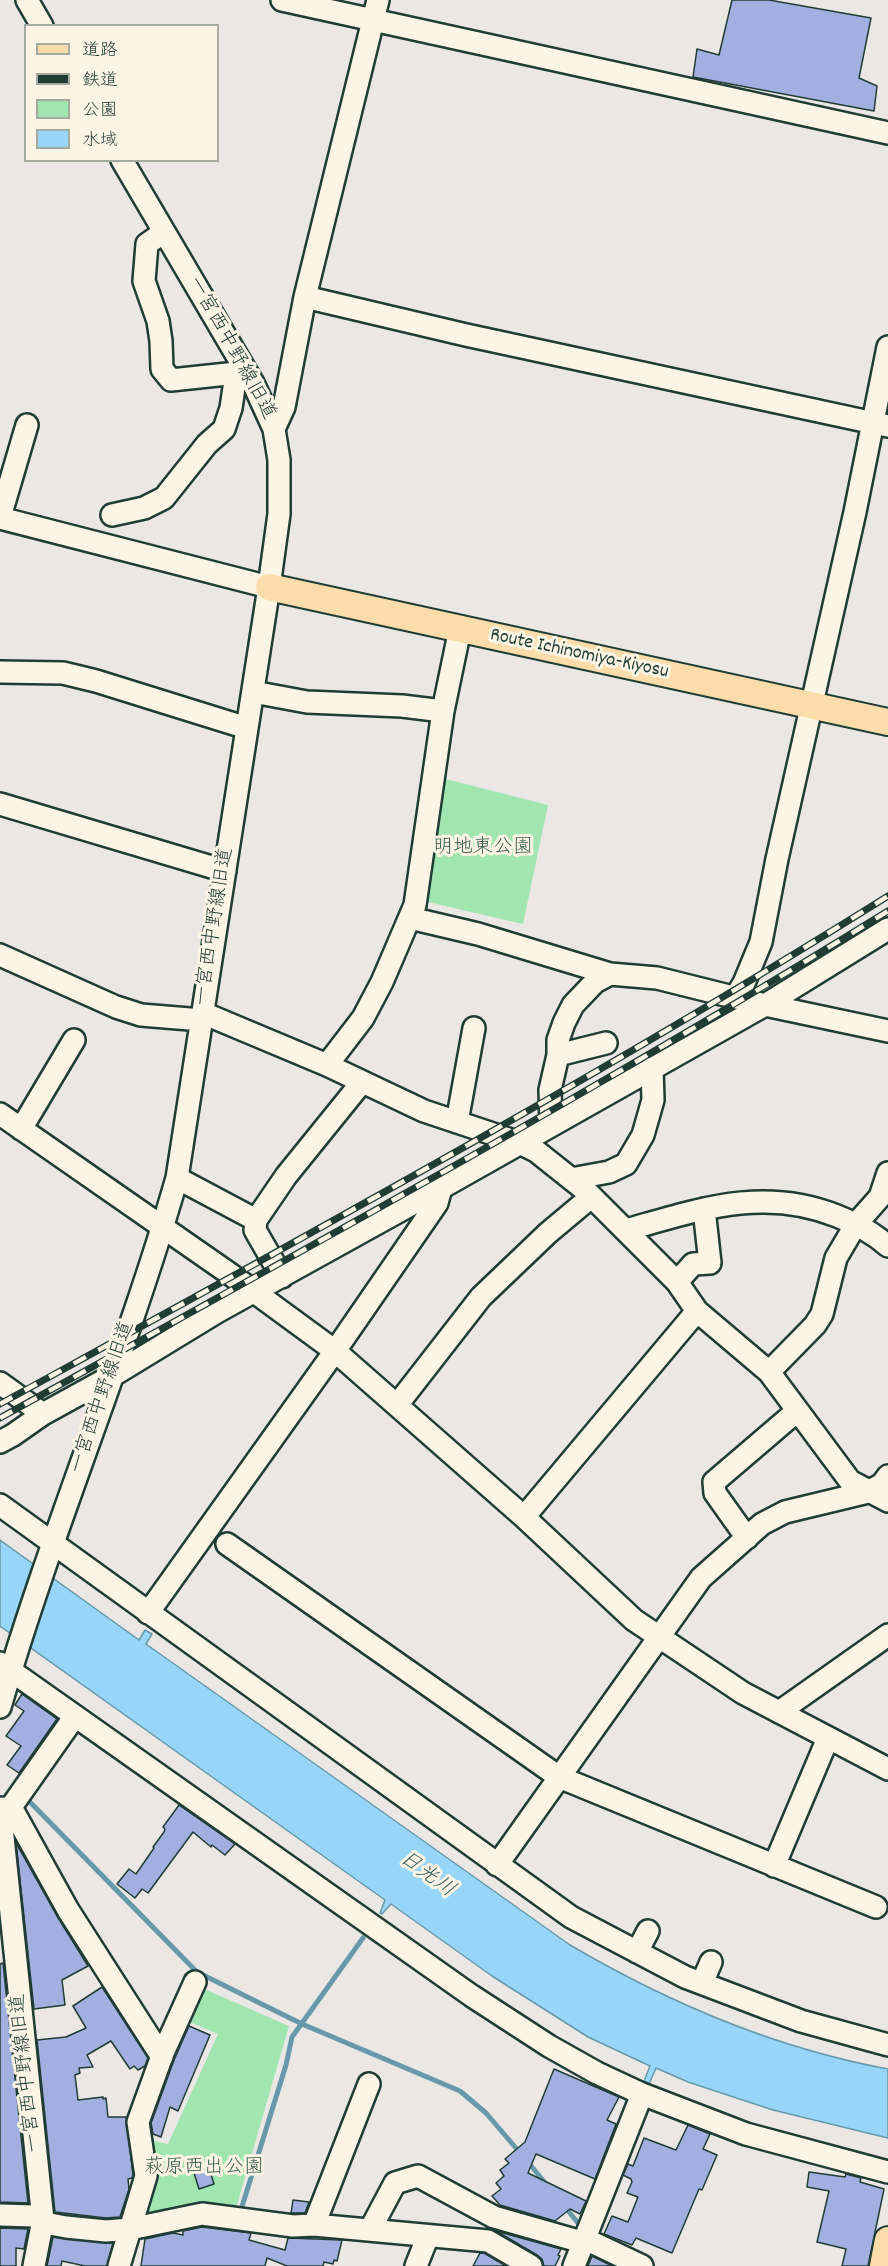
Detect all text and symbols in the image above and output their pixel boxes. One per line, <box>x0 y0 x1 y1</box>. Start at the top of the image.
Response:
legend <box>24 24 219 162</box>
text: 道路 <box>82 39 118 64</box>
text: 鉄道 <box>82 69 118 94</box>
text: 公園 <box>82 99 118 124</box>
text: 水域 <box>82 129 118 154</box>
street label: 一宮西中野線旧道 <box>181 273 279 425</box>
street label: Route Ichinomiya-Kiyosu <box>488 624 670 686</box>
park label: 明地東公園 <box>433 837 533 861</box>
street label: 一宮西中野線旧道 <box>192 846 240 1008</box>
street label: 一宮西中野線旧道 <box>67 1318 141 1478</box>
water label: 日光川 <box>393 1847 459 1905</box>
street label: 一宮西中野線旧道 <box>8 1992 48 2154</box>
park label: 萩原西出公園 <box>144 2157 264 2181</box>

